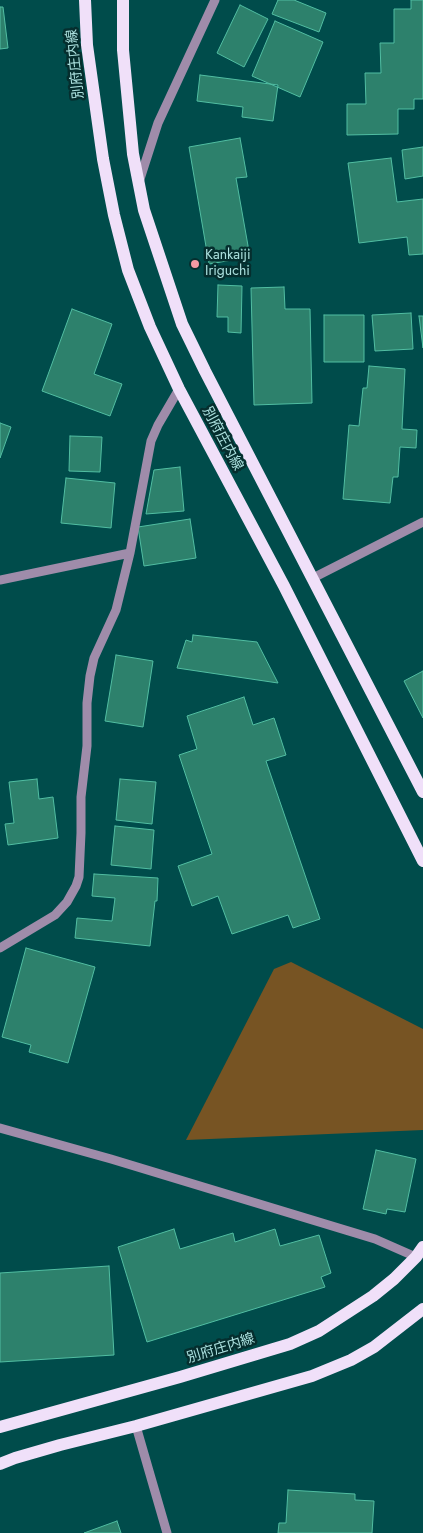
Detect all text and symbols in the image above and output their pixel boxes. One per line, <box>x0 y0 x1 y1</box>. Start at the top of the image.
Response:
street label: 別府庄内線 <box>64 28 88 100</box>
place label: Kankaiji Iriguchi <box>205 248 251 280</box>
marker: Kankaiji Iriguchi <box>189 258 201 270</box>
street label: 別府庄内線 <box>198 404 246 474</box>
street label: 別府庄内線 <box>185 1331 257 1367</box>

